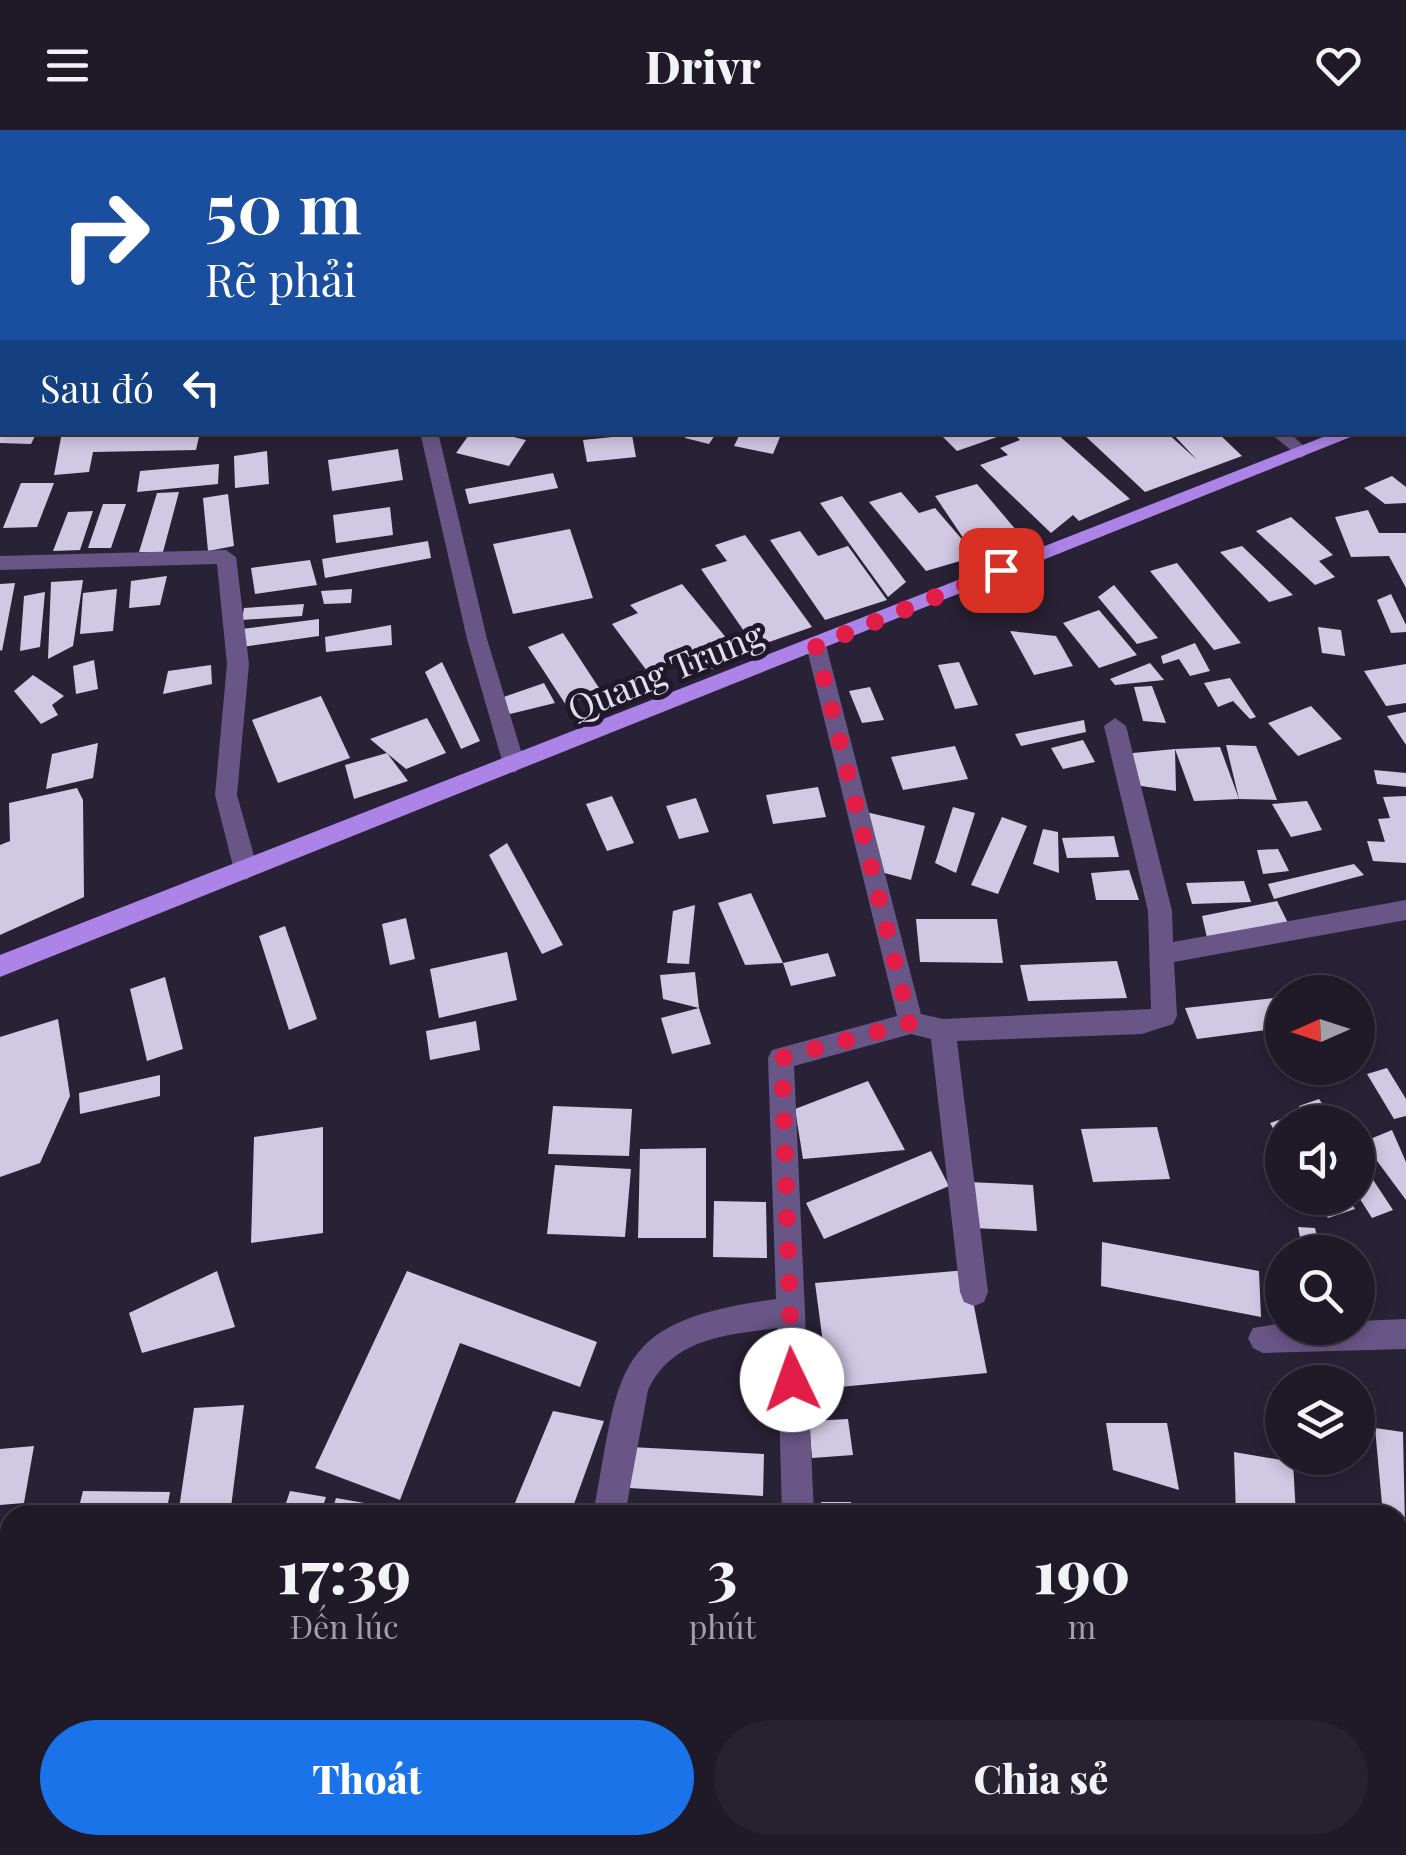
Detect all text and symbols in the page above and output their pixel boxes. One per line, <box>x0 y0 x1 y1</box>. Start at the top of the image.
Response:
text: Drivr <box>645 35 761 95</box>
icon: menu <box>40 38 95 93</box>
icon: heart <box>1311 38 1366 93</box>
text: 50 m <box>205 158 362 252</box>
icon: right <box>40 170 170 300</box>
text: Rẽ phải <box>205 248 356 308</box>
icon: left <box>174 360 229 415</box>
text: Sau đó <box>40 362 154 413</box>
pin <box>959 528 1044 613</box>
icon: arrive <box>974 543 1029 598</box>
street label: Quang Trung <box>560 609 770 731</box>
north arrow <box>1265 975 1375 1085</box>
map controls <box>1265 975 1375 1475</box>
button: sound <box>1265 1105 1375 1215</box>
button: search <box>1265 1235 1375 1345</box>
position arrow <box>740 1328 844 1432</box>
button: layers <box>1265 1365 1375 1475</box>
text: 17:39 <box>278 1529 411 1609</box>
text: 3 <box>707 1529 737 1609</box>
text: 190 <box>1034 1529 1130 1609</box>
text: Đến lúc <box>290 1604 399 1647</box>
text: phút <box>689 1604 756 1647</box>
text: m <box>1068 1604 1096 1647</box>
button: Thoát <box>40 1720 694 1835</box>
button: Chia sẻ <box>714 1720 1368 1835</box>

